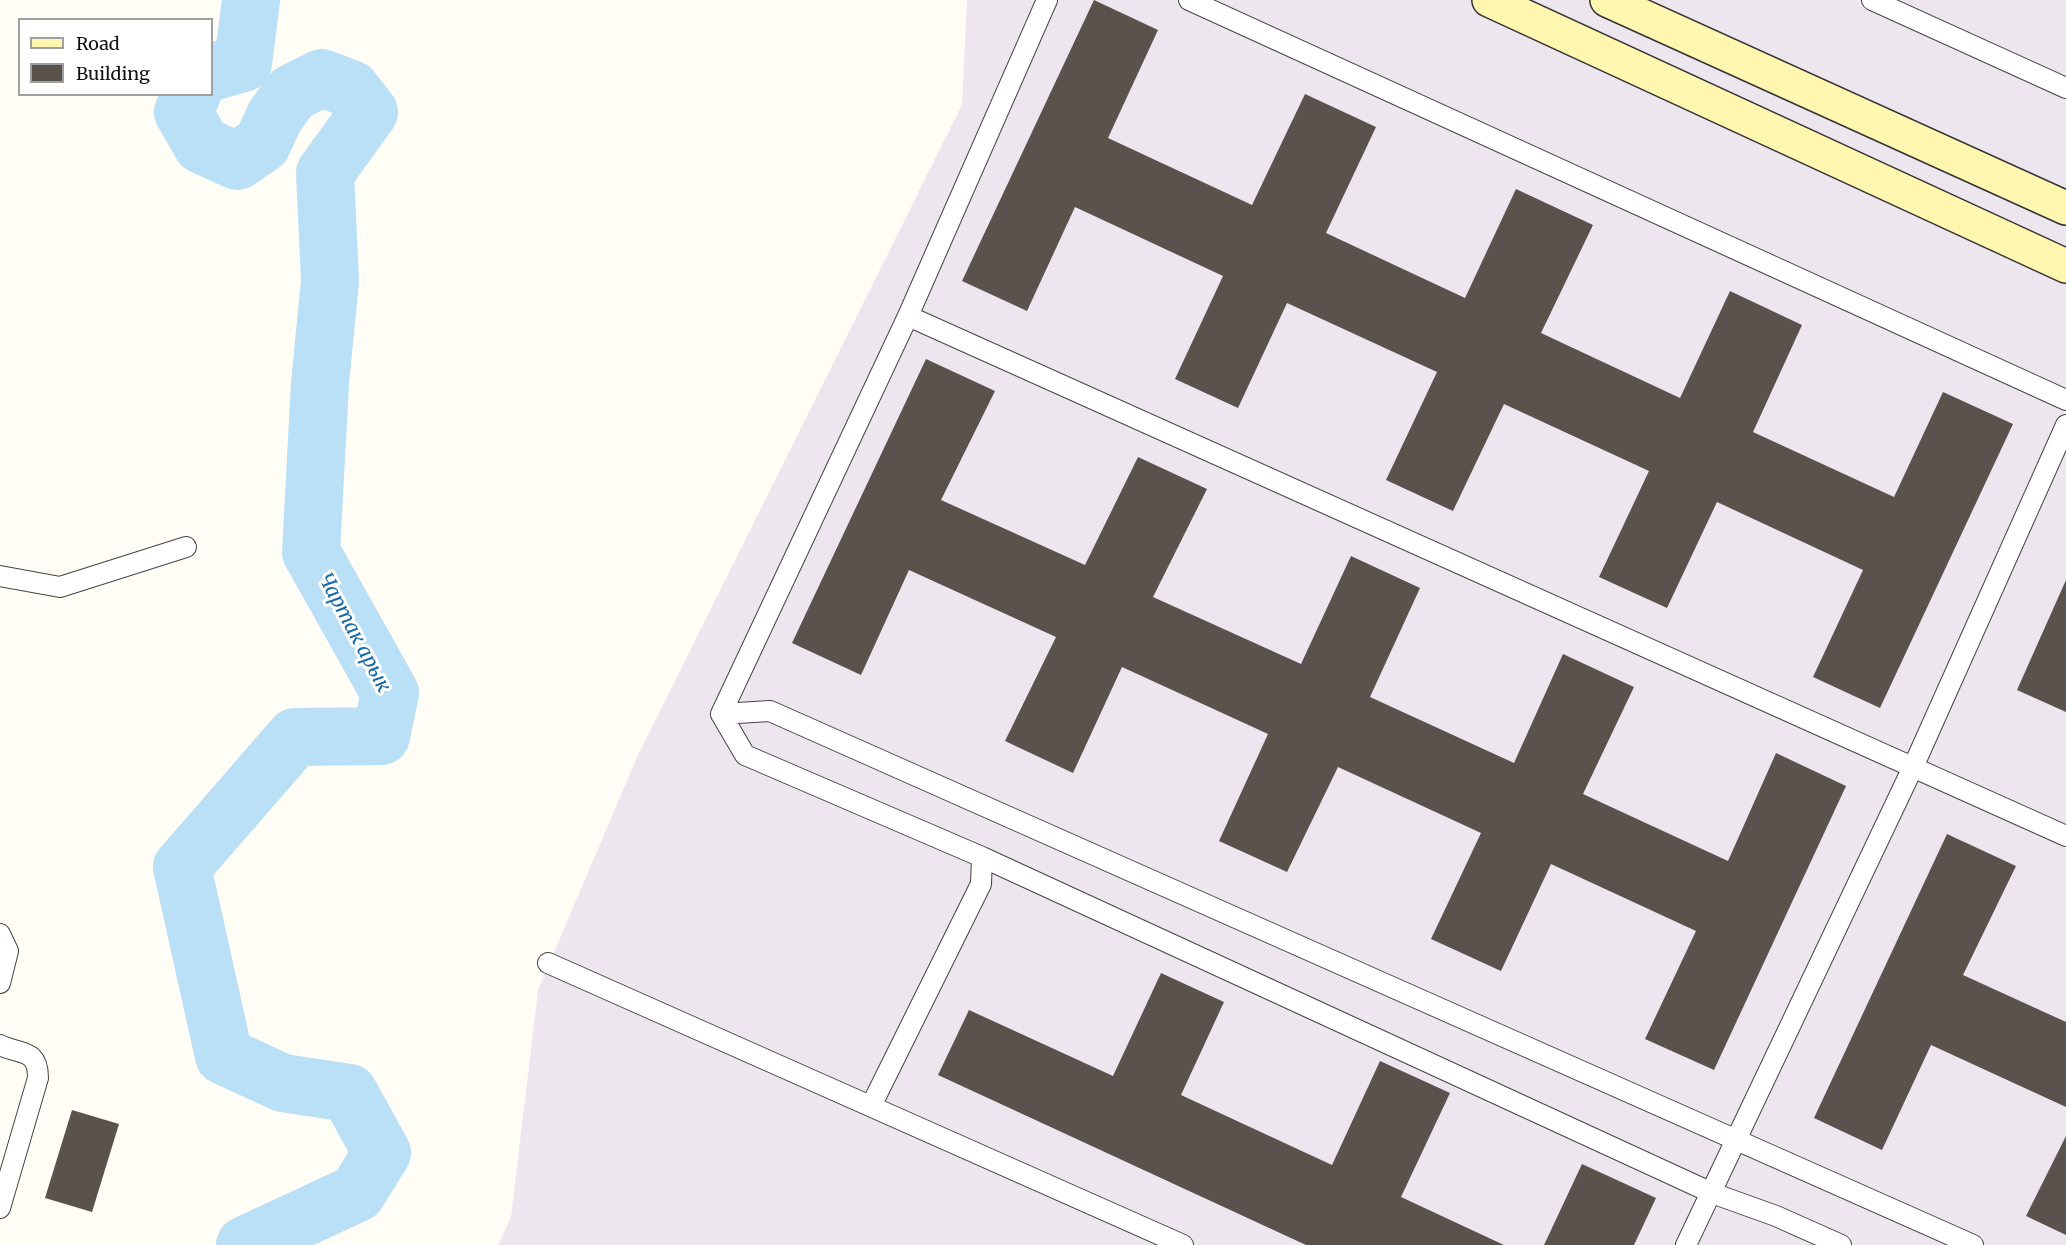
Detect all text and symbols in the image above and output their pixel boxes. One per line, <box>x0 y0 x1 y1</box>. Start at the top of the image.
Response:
legend <box>18 18 213 96</box>
text: Road <box>76 32 120 55</box>
text: Building <box>76 62 150 85</box>
water label: Чартак арык <box>313 569 395 697</box>

